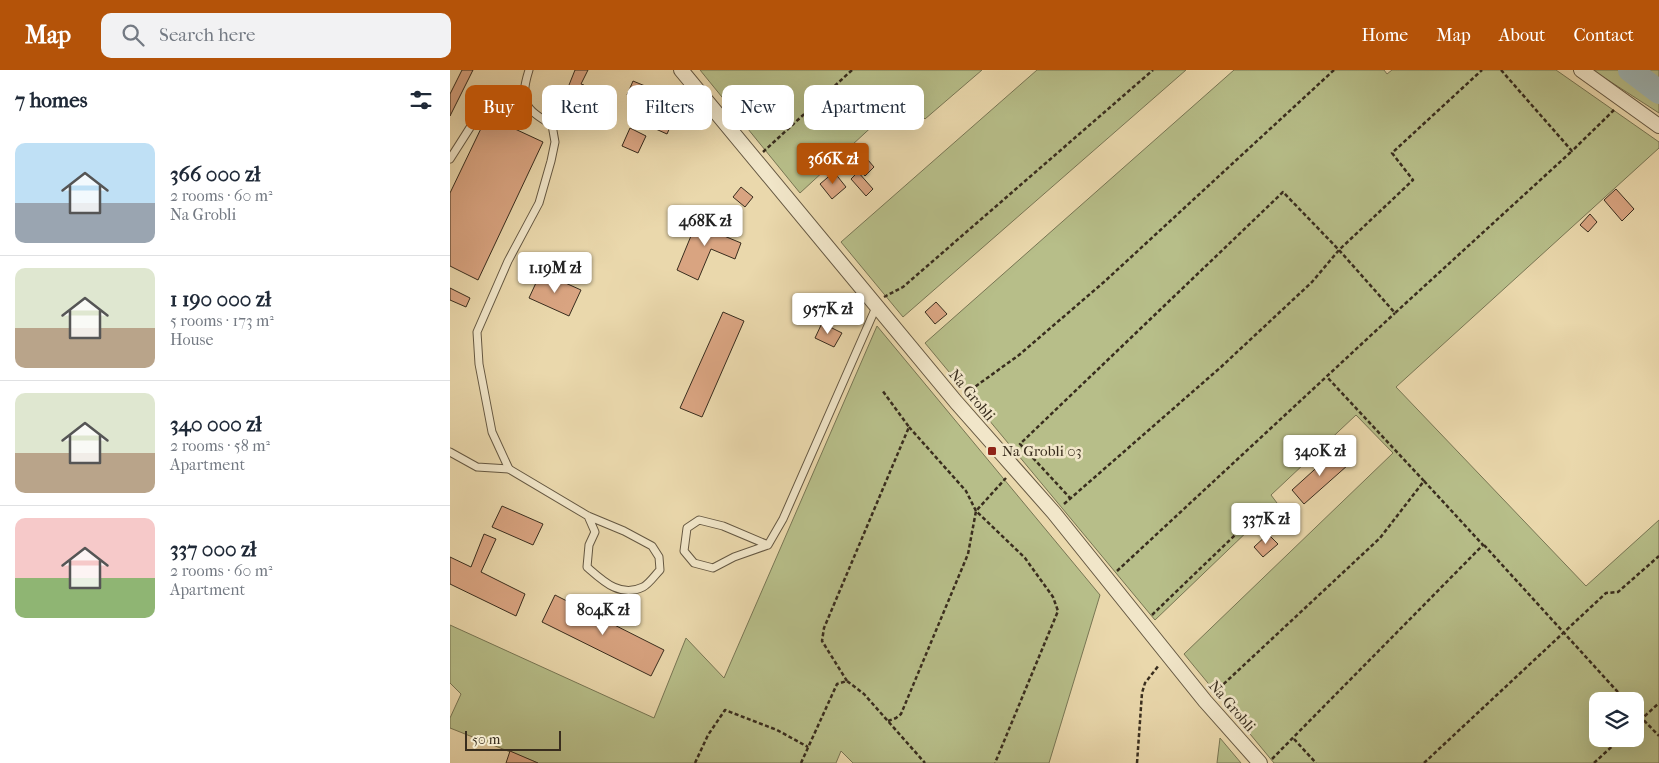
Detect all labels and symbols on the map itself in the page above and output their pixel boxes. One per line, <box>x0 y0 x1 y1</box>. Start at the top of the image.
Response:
pin: 366K zł <box>787 142 879 185</box>
pin: 468K zł <box>659 204 751 247</box>
pin: 1.19M zł <box>503 252 607 294</box>
pin: 957K zł <box>782 292 874 335</box>
street label: Na Grobli <box>945 365 999 425</box>
pin: 340K zł <box>1274 434 1366 477</box>
place label: Na Grobli 03 <box>1002 442 1082 460</box>
marker: Na Grobli 03 <box>986 445 998 457</box>
pin: 337K zł <box>1220 502 1312 545</box>
pin: 804K zł <box>557 594 649 636</box>
street label: Na Grobli <box>1205 677 1259 736</box>
scale bar <box>465 728 561 751</box>

